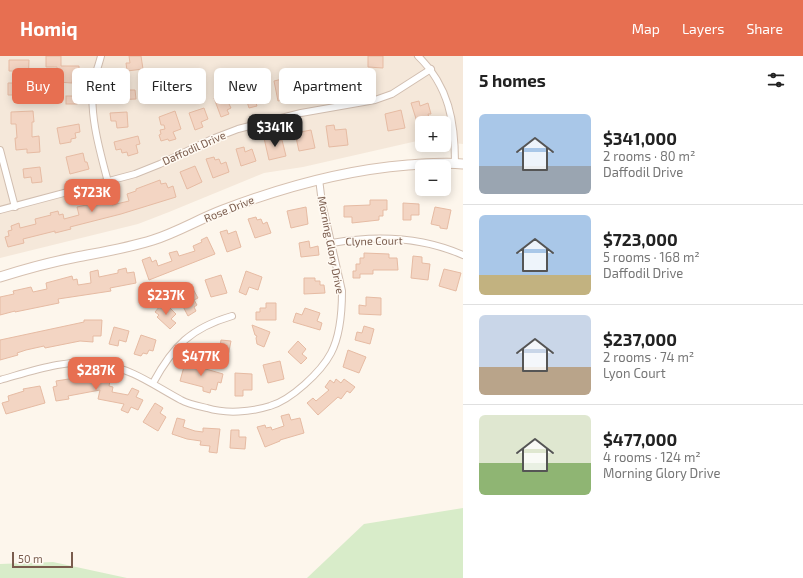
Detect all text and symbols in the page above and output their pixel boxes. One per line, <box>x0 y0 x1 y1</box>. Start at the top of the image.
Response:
text: Homiq <box>20 17 78 40</box>
text: Map <box>632 20 660 37</box>
text: Layers <box>682 20 724 37</box>
text: Share <box>746 20 783 37</box>
chip: Buy <box>12 68 64 104</box>
chip: Rent <box>72 68 130 104</box>
chip: Filters <box>138 68 206 104</box>
chip: New <box>214 68 271 104</box>
chip: Apartment <box>279 68 376 104</box>
icon: filters <box>765 69 787 91</box>
text: 5 homes <box>479 70 546 90</box>
pin: $341K <box>247 114 303 148</box>
map controls <box>415 116 451 196</box>
button: + <box>415 116 451 152</box>
text: $341K <box>256 119 294 135</box>
street label: Daffodil Drive <box>160 128 228 167</box>
text: $341,000 <box>603 128 677 148</box>
icon: home <box>511 130 559 178</box>
text: 2 rooms · 80 m² <box>603 148 695 164</box>
button: − <box>415 160 451 196</box>
text: Daffodil Drive <box>603 164 683 180</box>
pin: $723K <box>64 179 120 213</box>
text: $723K <box>73 184 111 200</box>
street label: Rose Drive <box>202 193 256 225</box>
street label: Morning Glory Drive <box>316 195 347 295</box>
text: $723,000 <box>603 229 678 249</box>
icon: home <box>511 231 559 279</box>
street label: Clyne Court <box>345 234 403 247</box>
text: 5 rooms · 168 m² <box>603 249 700 265</box>
text: Daffodil Drive <box>603 265 683 281</box>
pin: $237K <box>138 282 194 316</box>
text: $237K <box>147 287 185 303</box>
text: $237,000 <box>603 329 677 349</box>
icon: home <box>511 331 559 379</box>
pin: $477K <box>173 343 229 377</box>
text: $477K <box>182 348 220 364</box>
text: 2 rooms · 74 m² <box>603 349 694 365</box>
pin: $287K <box>68 357 124 391</box>
text: $287K <box>77 362 115 378</box>
text: Lyon Court <box>603 365 666 381</box>
text: $477,000 <box>603 429 677 449</box>
icon: home <box>511 431 559 479</box>
text: 4 rooms · 124 m² <box>603 449 701 465</box>
text: Morning Glory Drive <box>603 465 720 481</box>
scale bar <box>12 550 73 569</box>
text: 50 m <box>18 552 43 565</box>

